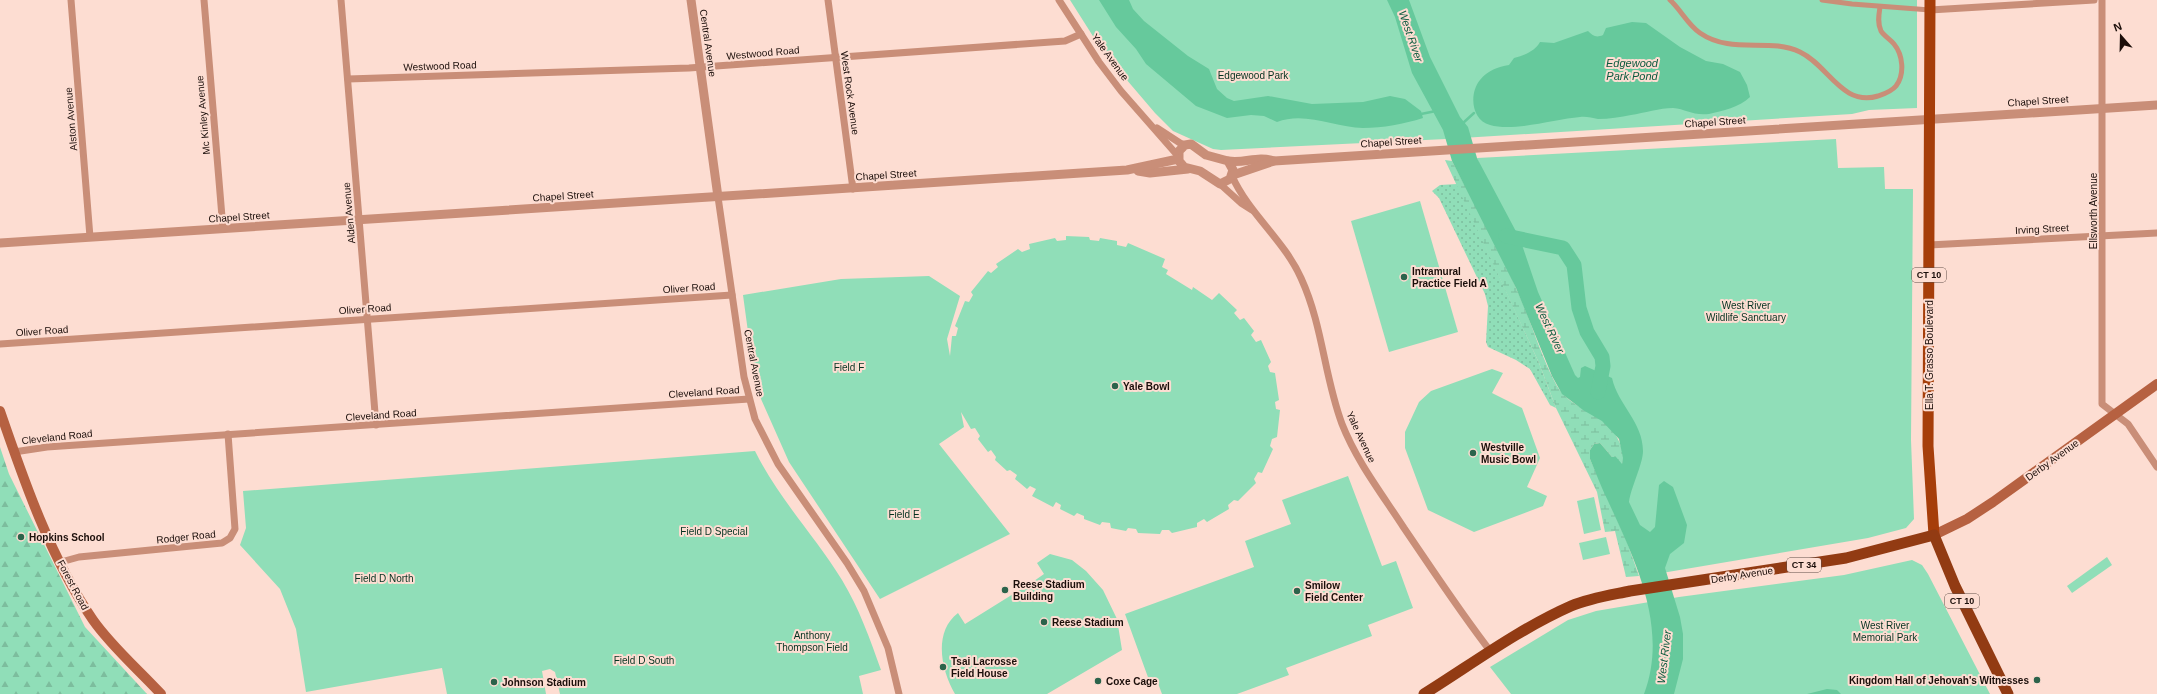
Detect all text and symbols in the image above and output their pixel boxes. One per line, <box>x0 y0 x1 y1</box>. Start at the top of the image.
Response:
street label: Central Avenue <box>698 8 718 78</box>
water label: West River <box>1397 9 1426 65</box>
north arrow <box>2101 16 2141 56</box>
text: N <box>2112 20 2123 34</box>
street label: Yale Avenue <box>1089 31 1131 83</box>
street label: Westwood Road <box>726 44 800 62</box>
street label: West Rock Avenue <box>839 51 861 136</box>
water label: Edgewood Park Pond <box>1606 57 1659 82</box>
street label: Westwood Road <box>403 59 477 73</box>
park label: Edgewood Park <box>1218 70 1289 81</box>
street label: Mc Kinley Avenue <box>194 75 212 155</box>
street label: Alston Avenue <box>63 86 79 151</box>
street label: Chapel Street <box>2007 93 2069 109</box>
street label: Chapel Street <box>1684 114 1746 130</box>
street label: Chapel Street <box>1360 134 1422 150</box>
street label: Chapel Street <box>855 167 917 183</box>
street label: Ellsworth Avenue <box>2088 172 2099 249</box>
street label: Alden Avenue <box>341 181 357 244</box>
street label: Chapel Street <box>532 188 594 204</box>
street label: Chapel Street <box>208 209 270 225</box>
street label: Irving Street <box>2015 222 2069 236</box>
place label: Intramural Practice Field A <box>1412 266 1487 289</box>
road number: CT 10 <box>1912 268 1946 282</box>
marker: Intramural Practice Field A <box>1399 272 1409 282</box>
street label: Oliver Road <box>662 281 716 295</box>
park label: West River Wildlife Sanctuary <box>1706 300 1786 323</box>
street label: Ella T. Grasso Boulevard <box>1924 300 1935 410</box>
water label: West River <box>1533 301 1567 356</box>
street label: Oliver Road <box>338 302 392 316</box>
street label: Oliver Road <box>15 324 69 338</box>
street label: Central Avenue <box>742 328 766 398</box>
park label: Field F <box>834 362 864 373</box>
marker: Yale Bowl <box>1110 381 1120 391</box>
place label: Yale Bowl <box>1123 381 1170 392</box>
street label: Cleveland Road <box>668 384 740 400</box>
street label: Cleveland Road <box>345 407 417 423</box>
street label: Yale Avenue <box>1344 410 1378 465</box>
street label: Cleveland Road <box>21 428 93 446</box>
street label: Derby Avenue <box>2023 437 2081 483</box>
place label: Westville Music Bowl <box>1481 442 1536 465</box>
marker: Westville Music Bowl <box>1468 448 1478 458</box>
park label: Field E <box>888 509 920 520</box>
park label: Field D Special <box>680 526 748 537</box>
street label: Rodger Road <box>156 528 216 546</box>
marker: Hopkins School <box>16 532 26 542</box>
place label: Hopkins School <box>29 532 105 543</box>
street label: Forest Road <box>55 558 91 612</box>
road number: CT 34 <box>1787 558 1821 572</box>
street label: Derby Avenue <box>1710 565 1774 585</box>
park label: Field D North <box>355 573 413 584</box>
place label: Reese Stadium Building <box>1013 579 1085 602</box>
place label: Smilow Field Center <box>1305 580 1363 603</box>
marker: Reese Stadium Building <box>1000 585 1010 595</box>
marker: Smilow Field Center <box>1292 586 1302 596</box>
road number: CT 10 <box>1945 594 1979 608</box>
marker: Reese Stadium <box>1039 617 1049 627</box>
place label: Reese Stadium <box>1052 617 1124 628</box>
park label: West River Memorial Park <box>1853 620 1918 643</box>
water label: West River <box>1655 628 1673 684</box>
park label: Anthony Thompson Field <box>776 630 848 653</box>
park label: Field D South <box>614 655 674 666</box>
place label: Tsai Lacrosse Field House <box>951 656 1017 679</box>
marker: Tsai Lacrosse Field House <box>938 662 948 672</box>
place label: Kingdom Hall of Jehovah's Witnesses <box>1849 675 2029 686</box>
marker: Kingdom Hall of Jehovah's Witnesses <box>2032 675 2042 685</box>
marker: Coxe Cage <box>1093 676 1103 686</box>
place label: Coxe Cage <box>1106 676 1158 687</box>
marker: Johnson Stadium <box>489 677 499 687</box>
place label: Johnson Stadium <box>502 677 586 688</box>

